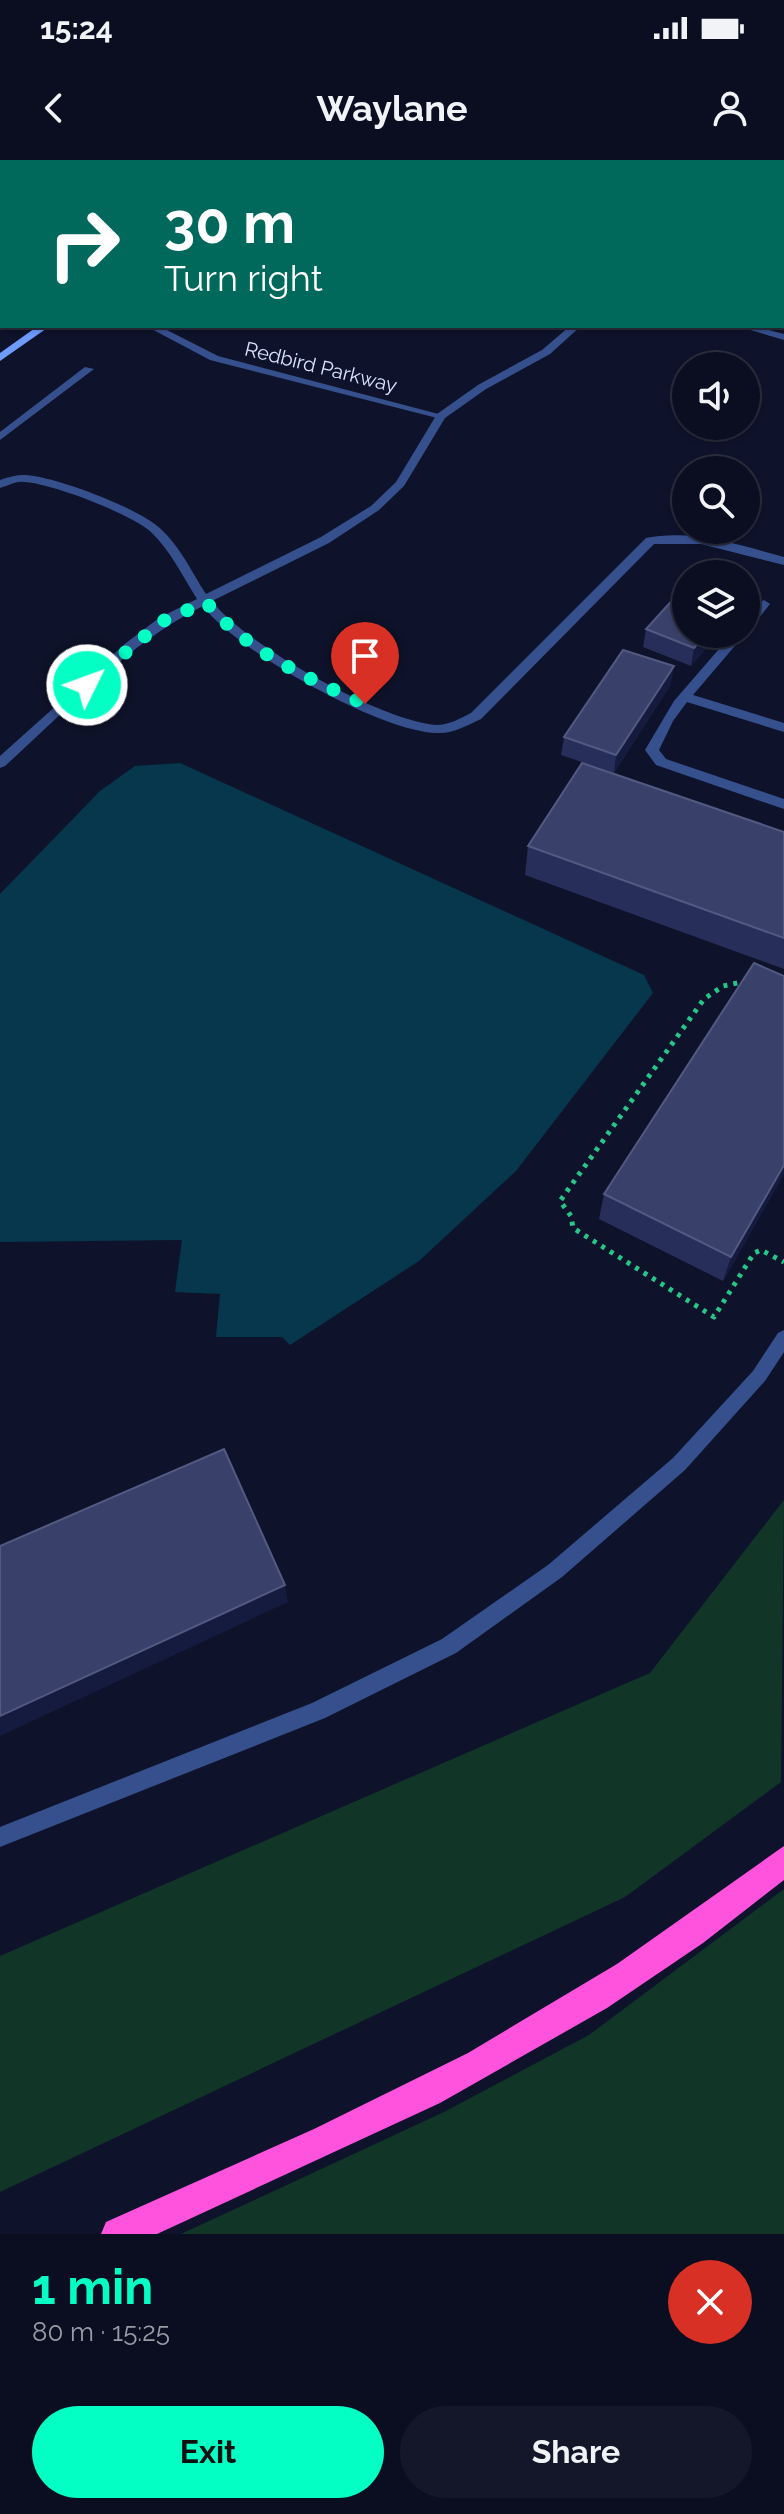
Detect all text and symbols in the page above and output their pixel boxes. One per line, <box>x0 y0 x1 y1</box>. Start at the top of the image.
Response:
text: 15:24 <box>40 11 113 46</box>
icon: back <box>32 86 76 130</box>
icon: person <box>708 86 752 130</box>
text: Waylane <box>317 87 467 129</box>
text: 30 m <box>164 190 295 256</box>
icon: right <box>32 192 136 296</box>
text: Turn right <box>164 257 323 299</box>
street label: Redbird Parkway <box>242 336 400 398</box>
map controls <box>672 352 760 648</box>
button: sound <box>672 352 760 440</box>
button: search <box>672 456 760 544</box>
button: layers <box>672 560 760 648</box>
pin <box>331 622 399 704</box>
icon: arrive <box>343 634 387 678</box>
position arrow <box>45 643 129 727</box>
text: 1 min <box>32 2259 153 2315</box>
button: close <box>668 2260 752 2344</box>
text: 80 m · 15:25 <box>32 2317 170 2347</box>
button: Exit <box>32 2406 384 2498</box>
button: Share <box>400 2406 752 2498</box>

